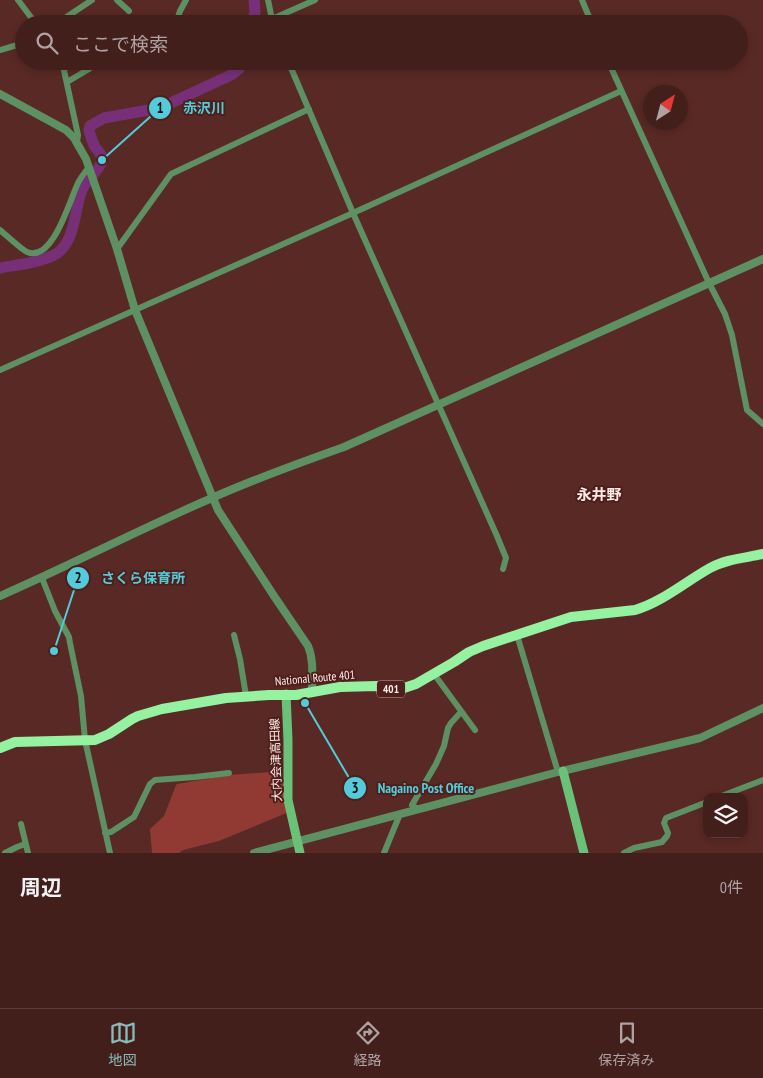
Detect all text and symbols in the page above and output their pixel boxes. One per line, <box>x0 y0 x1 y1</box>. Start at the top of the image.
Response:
search box <box>15 15 748 70</box>
icon: search <box>33 29 61 57</box>
text: ここで検索 <box>73 32 168 56</box>
north arrow <box>643 85 688 130</box>
callout: 赤沢川 <box>148 93 235 122</box>
text: 1 <box>156 98 164 117</box>
text: 赤沢川 <box>183 99 225 117</box>
district label: 永井野 <box>576 485 622 504</box>
callout: さくら保育所 <box>66 564 195 593</box>
text: 2 <box>74 568 82 587</box>
text: さくら保育所 <box>101 569 185 587</box>
street label: National Route 401 <box>274 667 356 688</box>
road number: 401 <box>377 681 405 698</box>
street label: 大内会津高田線 <box>267 718 284 802</box>
callout: Nagaino Post Office <box>343 773 485 802</box>
text: 3 <box>351 778 359 797</box>
text: Nagaino Post Office <box>378 779 474 797</box>
map controls <box>703 793 748 838</box>
button: layers <box>703 793 748 838</box>
text: 周辺 <box>20 874 62 901</box>
text: 0件 <box>720 877 743 897</box>
tab: 地図 <box>109 1019 137 1069</box>
tab: 経路 <box>354 1019 382 1069</box>
tab: 保存済み <box>599 1019 655 1069</box>

